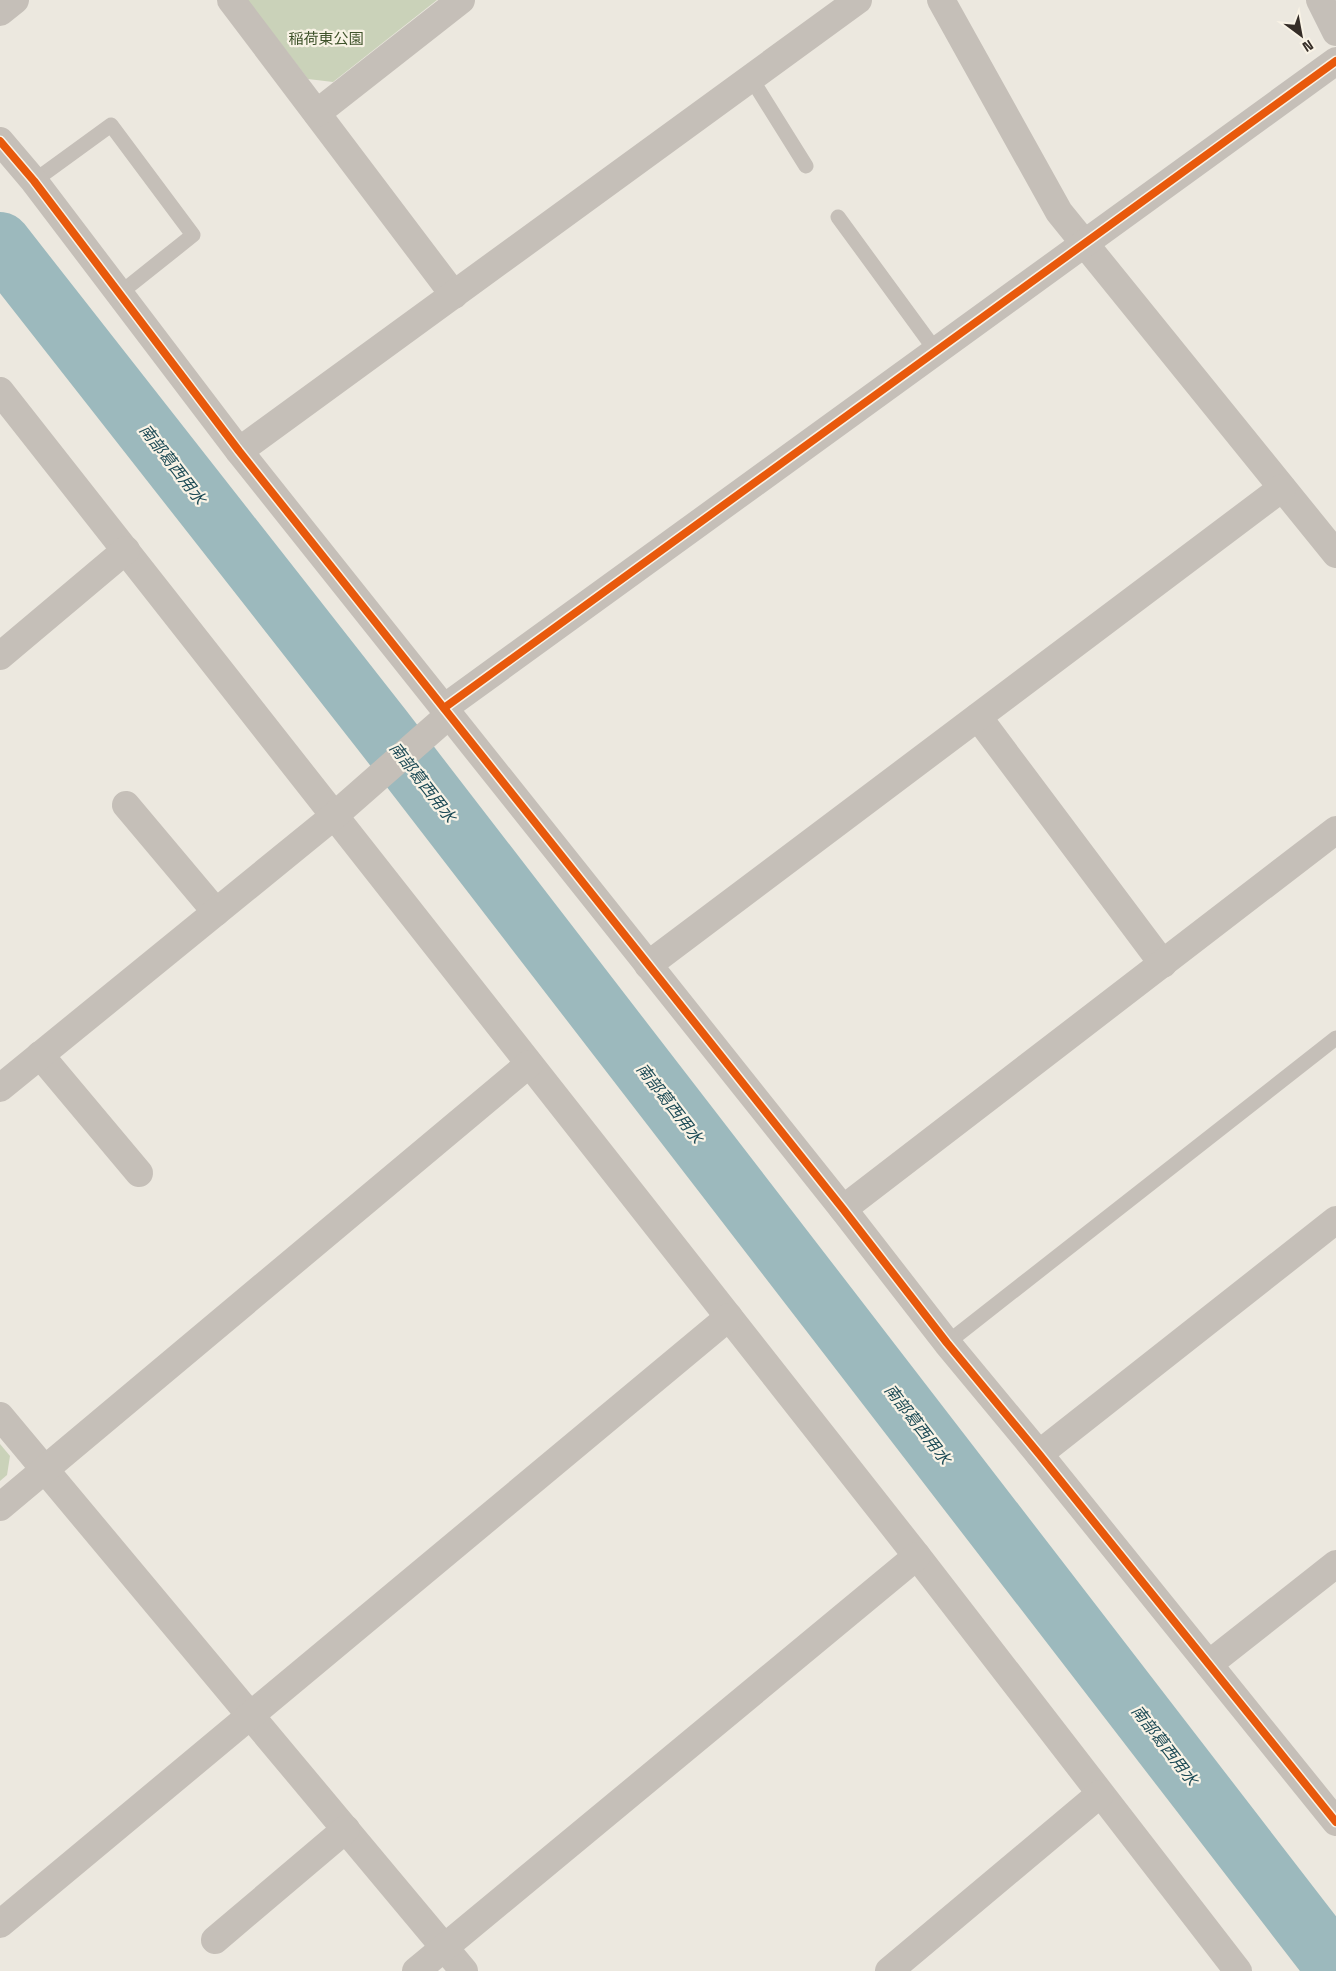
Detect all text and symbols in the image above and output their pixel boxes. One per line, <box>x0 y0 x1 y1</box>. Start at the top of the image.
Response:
north arrow <box>1276 10 1326 60</box>
park label: 稲荷東公園 <box>288 29 364 48</box>
text: N <box>1299 36 1317 56</box>
water label: 南部葛西用水 <box>135 420 212 510</box>
water label: 南部葛西用水 <box>385 738 462 828</box>
water label: 南部葛西用水 <box>632 1059 709 1149</box>
water label: 南部葛西用水 <box>880 1380 957 1470</box>
water label: 南部葛西用水 <box>1127 1701 1204 1791</box>

